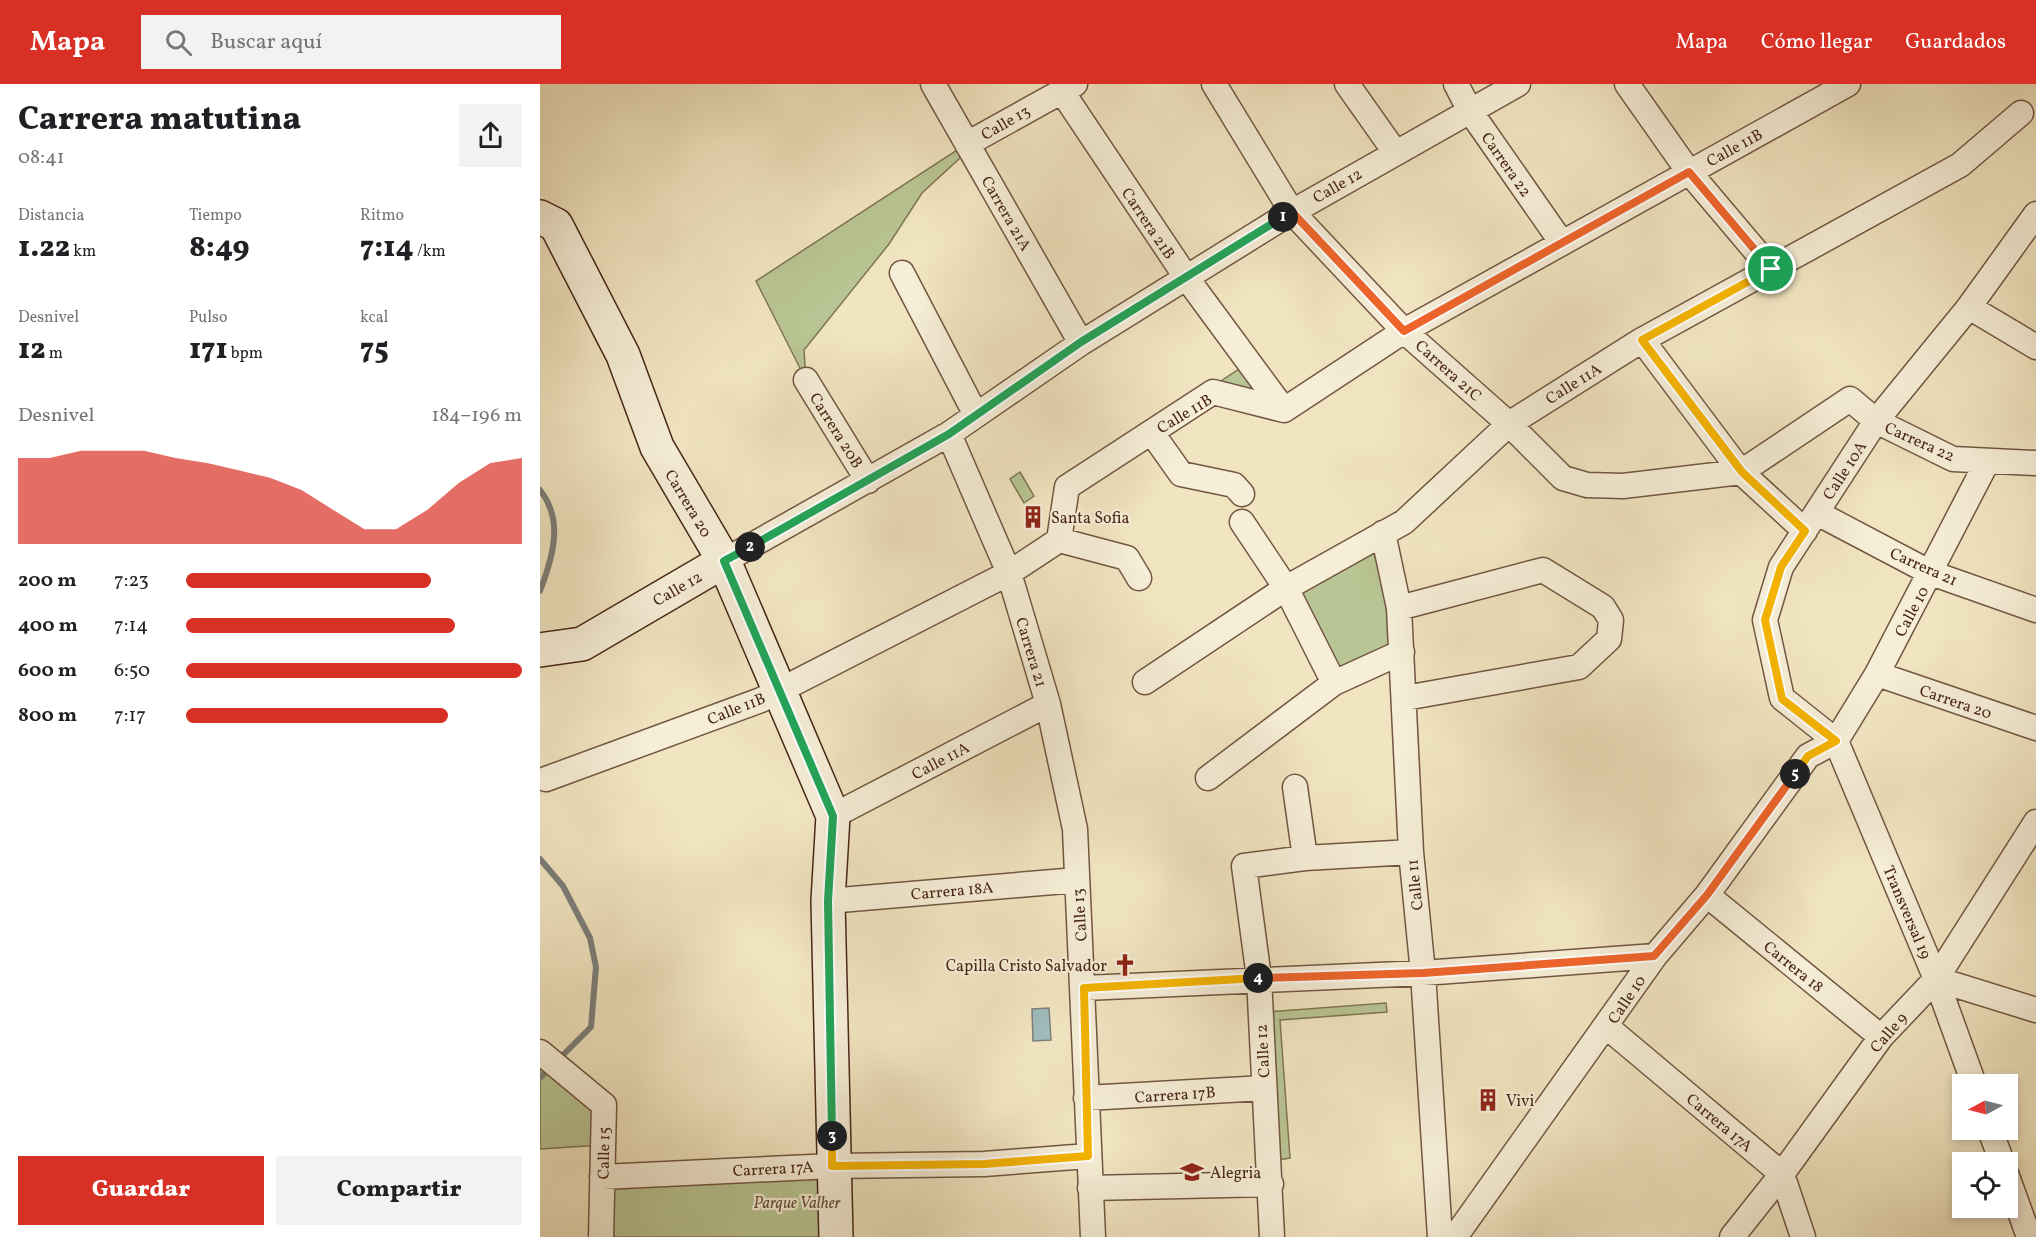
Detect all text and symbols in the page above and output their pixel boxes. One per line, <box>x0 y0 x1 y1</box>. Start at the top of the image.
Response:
search box <box>141 15 561 69</box>
text: Mapa <box>30 23 105 62</box>
icon: search <box>162 26 195 59</box>
text: Buscar aquí <box>210 27 322 58</box>
text: Mapa <box>1675 28 1728 57</box>
text: Cómo llegar <box>1761 28 1872 57</box>
text: Guardados <box>1905 28 2006 57</box>
text: Carrera matutina <box>18 98 301 144</box>
street label: Calle 13 <box>977 101 1035 147</box>
button: share <box>459 104 522 167</box>
street label: Calle 11B <box>1703 124 1767 173</box>
street label: Carrera 22 <box>1475 128 1536 202</box>
text: 08:41 <box>18 144 65 172</box>
street label: Calle 12 <box>1309 164 1367 210</box>
street label: Carrera 21A <box>975 172 1036 256</box>
street label: Carrera 21B <box>1115 184 1179 264</box>
pin: 1 <box>1268 202 1298 232</box>
text: Distancia <box>18 205 84 227</box>
text: Tiempo <box>189 205 242 227</box>
text: Ritmo <box>360 205 404 227</box>
text: 1 <box>1280 206 1286 228</box>
text: 1.22 <box>18 227 70 269</box>
text: 8:49 <box>189 227 249 269</box>
text: 7:14 <box>360 227 414 269</box>
text: km <box>70 241 96 263</box>
text: /km <box>414 241 446 263</box>
pin <box>1745 243 1796 294</box>
icon: arrive <box>1754 252 1787 285</box>
text: Desnivel <box>18 307 79 329</box>
text: Pulso <box>189 307 227 329</box>
text: kcal <box>360 307 388 329</box>
text: 12 <box>18 329 46 371</box>
text: 171 <box>189 329 228 371</box>
text: 75 <box>360 329 389 371</box>
street label: Carrera 21C <box>1410 336 1486 407</box>
text: m <box>46 343 63 365</box>
text: bpm <box>228 343 263 365</box>
street label: Calle 11A <box>1542 359 1606 411</box>
street label: Carrera 20B <box>803 389 867 473</box>
street label: Calle 11B <box>1153 390 1217 440</box>
text: Desnivel <box>18 402 94 430</box>
text: 184–196 m <box>431 402 522 430</box>
street label: Carrera 22 <box>1881 418 1958 468</box>
street label: Calle 10A <box>1819 437 1873 505</box>
street label: Carrera 20 <box>658 466 716 542</box>
building icon: Santa Sofia <box>1020 504 1046 530</box>
place label: Santa Sofia <box>1051 508 1130 530</box>
pin: 2 <box>735 532 765 562</box>
text: 2 <box>746 536 754 558</box>
street label: Carrera 21 <box>1886 543 1961 593</box>
text: 200 m <box>18 567 76 595</box>
text: 7:23 <box>114 567 149 595</box>
street label: Calle 12 <box>649 567 707 613</box>
street label: Calle 10 <box>1890 583 1935 641</box>
text: 400 m <box>18 612 78 640</box>
text: 7:14 <box>114 612 148 640</box>
street label: Carrera 21 <box>1009 615 1051 690</box>
text: 600 m <box>18 657 77 685</box>
text: 6:50 <box>114 657 150 685</box>
street label: Carrera 20 <box>1916 680 1995 726</box>
street label: Calle 11B <box>704 688 769 732</box>
text: 800 m <box>18 702 77 730</box>
text: 7:17 <box>114 702 146 730</box>
street label: Calle 11A <box>908 737 974 786</box>
pin: 5 <box>1780 759 1810 789</box>
text: 5 <box>1791 763 1799 785</box>
street label: Calle 11 <box>1402 858 1430 911</box>
street label: Transversal 19 <box>1877 863 1936 963</box>
street label: Carrera 18A <box>910 877 994 907</box>
street label: Calle 13 <box>1068 888 1094 942</box>
street label: Carrera 18 <box>1758 936 1827 999</box>
church icon: Capilla Cristo Salvador <box>1112 952 1138 978</box>
place label: Capilla Cristo Salvador <box>946 956 1107 978</box>
pin: 4 <box>1243 963 1273 993</box>
text: 4 <box>1253 967 1263 989</box>
street label: Calle 10 <box>1603 971 1652 1029</box>
street label: Calle 9 <box>1866 1008 1913 1058</box>
street label: Calle 12 <box>1252 1024 1276 1078</box>
north arrow <box>1952 1074 2018 1140</box>
map controls <box>1952 1074 2018 1218</box>
street label: Carrera 17B <box>1134 1082 1216 1110</box>
building icon: Vivi <box>1475 1087 1501 1113</box>
street label: Carrera 17A <box>1681 1089 1757 1158</box>
place label: Vivi <box>1506 1091 1534 1113</box>
pin: 3 <box>817 1121 847 1151</box>
text: 3 <box>828 1125 836 1147</box>
street label: Calle 15 <box>594 1127 616 1180</box>
button: locate <box>1952 1152 2018 1218</box>
button: Guardar <box>18 1156 264 1225</box>
button: Compartir <box>276 1156 522 1225</box>
street label: Carrera 17A <box>732 1157 814 1183</box>
school or university icon: Alegria <box>1179 1159 1205 1185</box>
place label: Alegria <box>1210 1163 1261 1185</box>
park label: Parque Valher <box>753 1193 842 1215</box>

